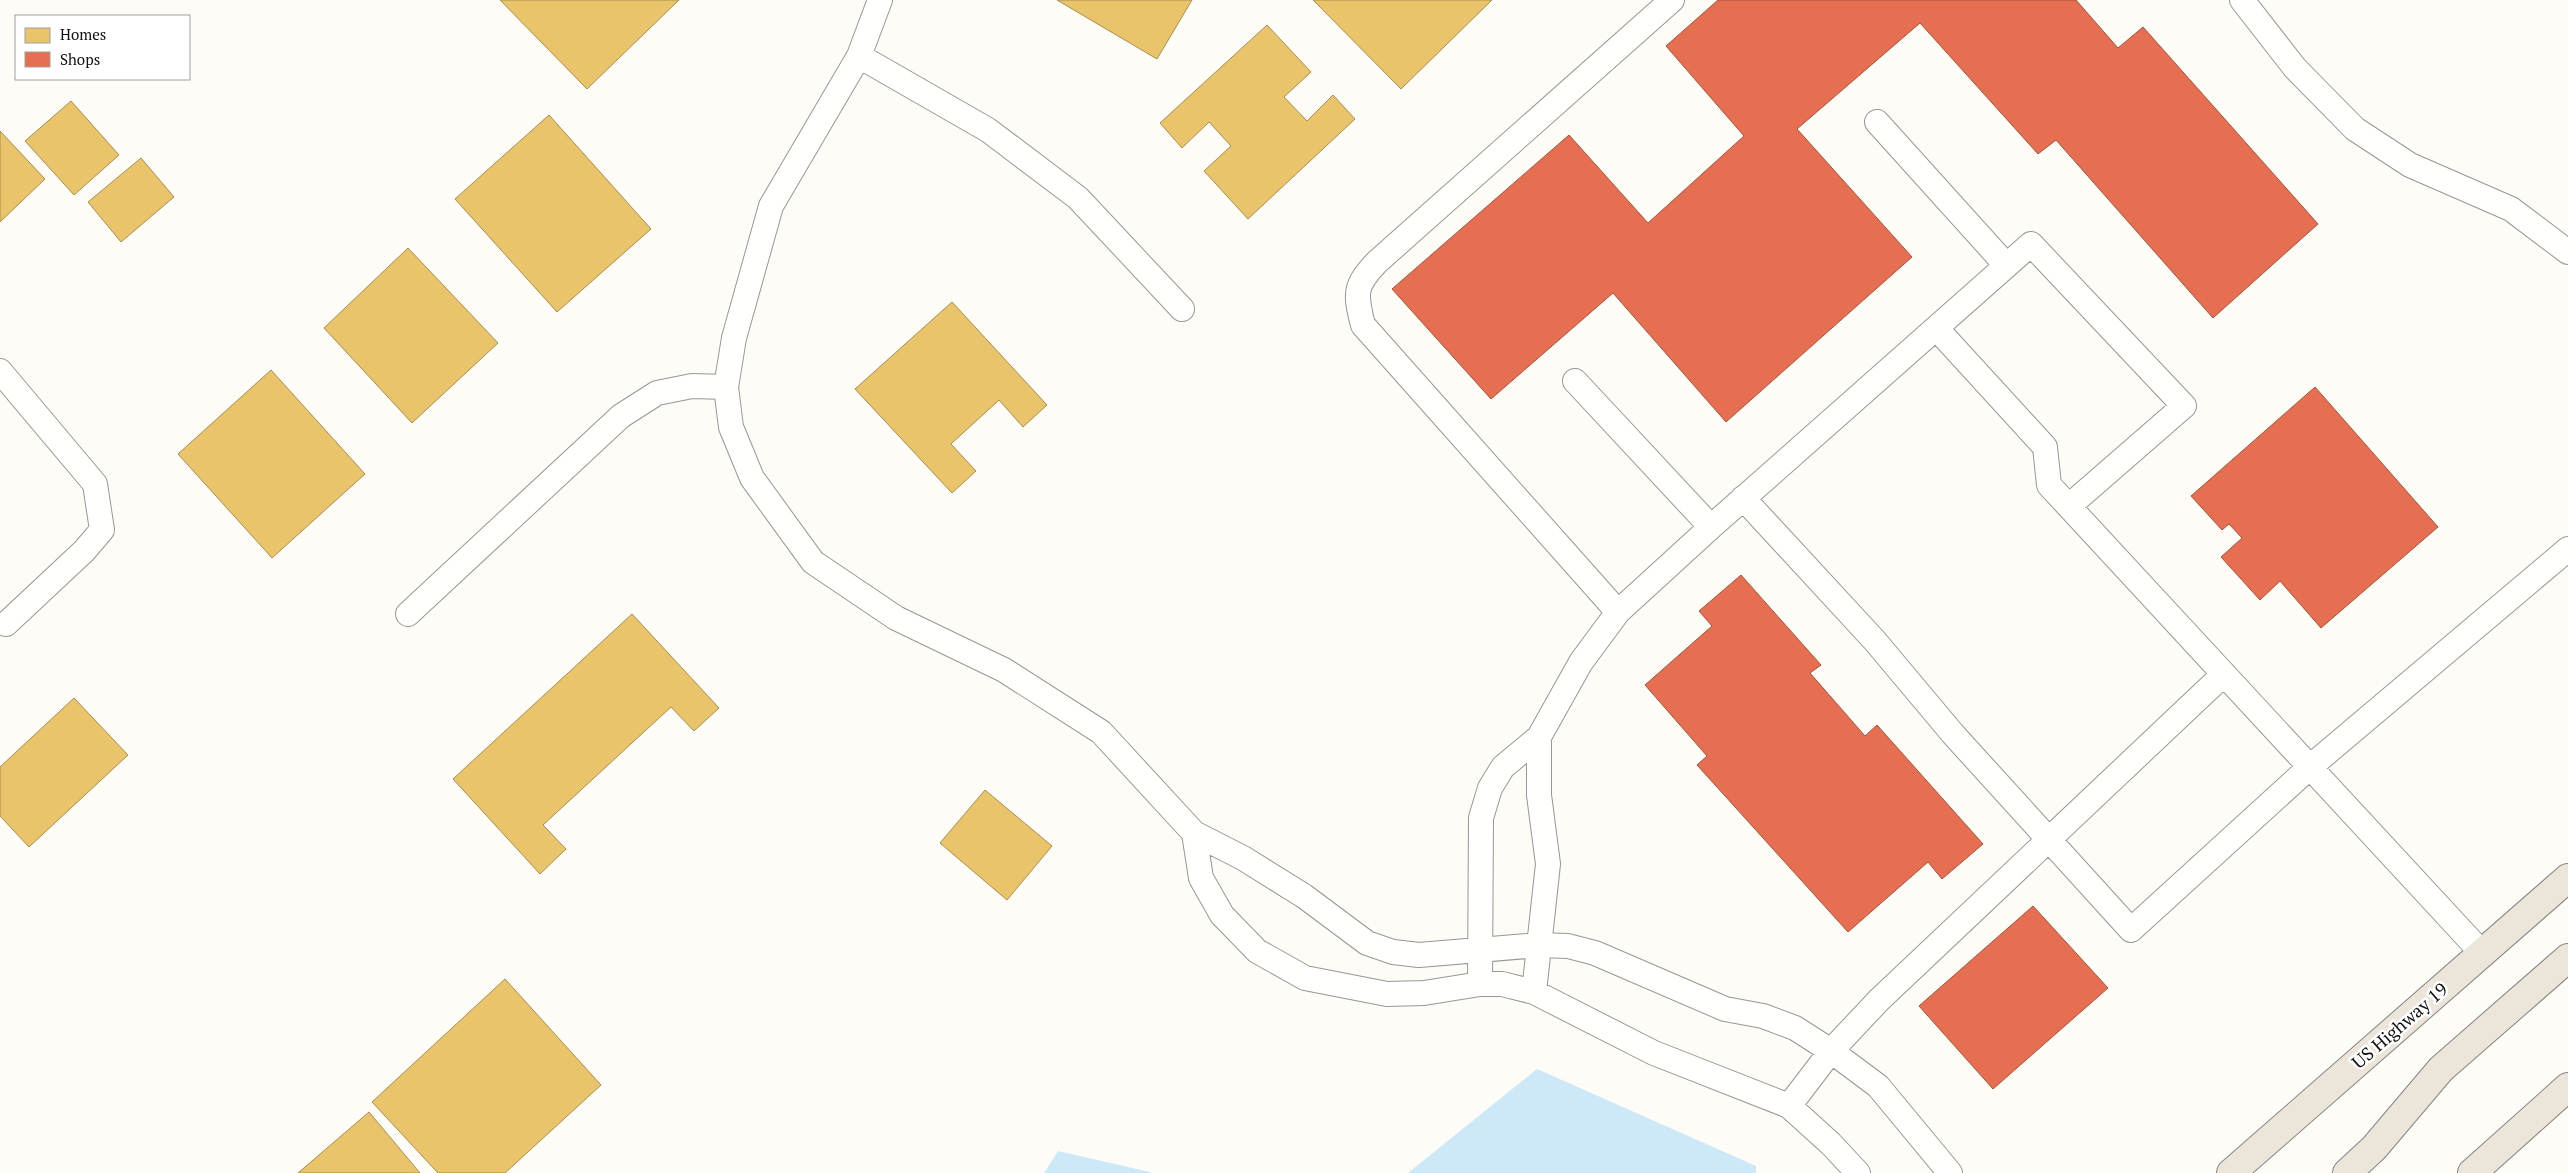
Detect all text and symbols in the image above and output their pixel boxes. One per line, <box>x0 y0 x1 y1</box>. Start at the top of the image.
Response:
legend <box>15 15 190 80</box>
text: Homes <box>60 24 106 44</box>
text: Shops <box>60 49 100 69</box>
street label: US Highway 19 <box>2346 977 2452 1074</box>

